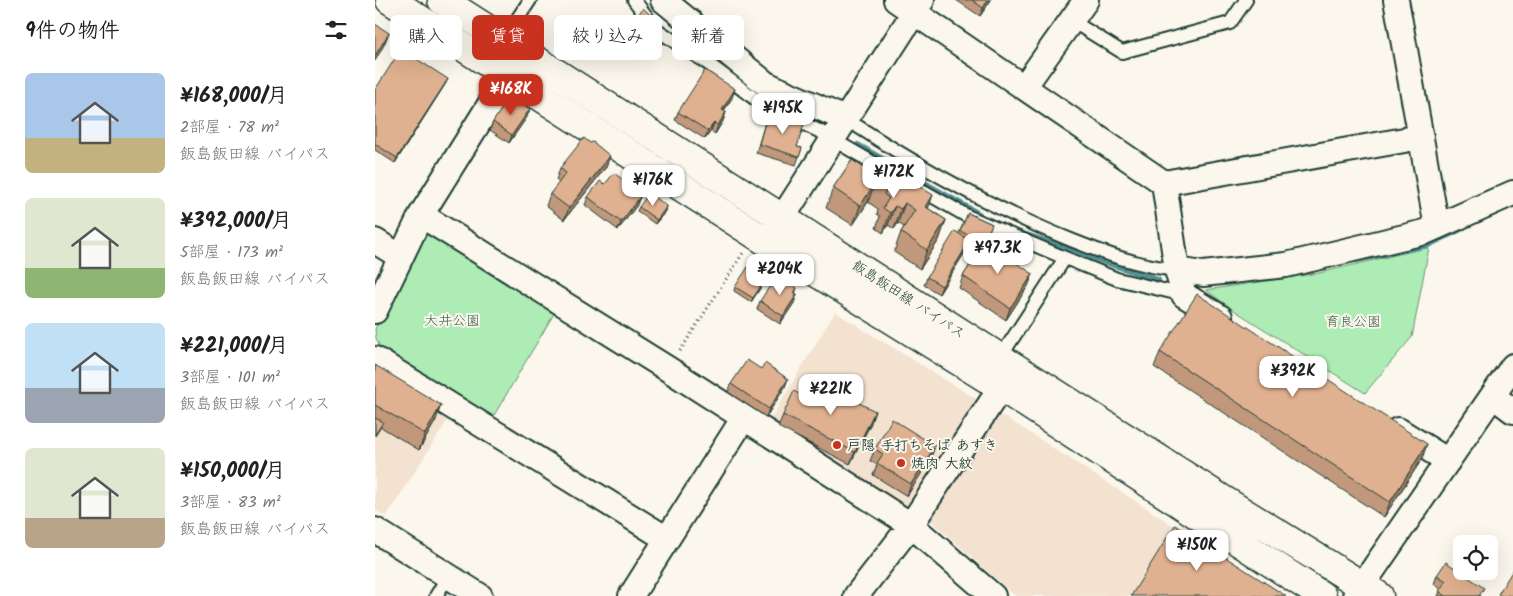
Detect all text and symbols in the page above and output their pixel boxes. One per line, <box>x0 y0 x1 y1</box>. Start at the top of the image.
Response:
text: 9件の物件 <box>25 15 120 48</box>
chip: 購入 <box>390 15 462 60</box>
chip: 賃貸 <box>472 15 544 60</box>
chip: 絞り込み <box>554 15 662 60</box>
chip: 新着 <box>672 15 744 60</box>
icon: filters <box>322 16 350 44</box>
pin: ¥168K <box>476 74 546 116</box>
text: ¥168K <box>490 77 532 102</box>
text: ¥168,000/月 <box>180 80 288 113</box>
pin: ¥195K <box>748 92 818 135</box>
icon: home <box>65 93 125 153</box>
text: ¥195K <box>763 96 803 121</box>
text: 2部屋 · 78 m² <box>180 115 279 140</box>
text: 飯島飯田線 バイパス <box>180 142 330 167</box>
pin: ¥172K <box>859 156 929 199</box>
text: ¥172K <box>873 160 915 185</box>
pin: ¥176K <box>618 164 688 207</box>
text: ¥176K <box>633 168 673 193</box>
text: ¥392,000/月 <box>180 205 292 238</box>
icon: home <box>65 218 125 278</box>
pin: ¥97.3K <box>957 232 1039 275</box>
text: ¥97.3K <box>974 236 1022 261</box>
text: 5部屋 · 173 m² <box>180 240 283 265</box>
pin: ¥204K <box>745 254 815 296</box>
street label: 飯島飯田線 バイパス <box>847 255 970 345</box>
text: ¥204K <box>757 257 803 282</box>
text: 飯島飯田線 バイパス <box>180 267 330 292</box>
park label: 大井公園 <box>424 310 480 332</box>
park label: 育良公園 <box>1325 311 1381 333</box>
text: ¥221,000/月 <box>180 330 289 363</box>
icon: home <box>65 343 125 403</box>
pin: ¥392K <box>1258 356 1328 398</box>
text: ¥392K <box>1270 359 1316 384</box>
text: 3部屋 · 101 m² <box>180 365 280 390</box>
pin: ¥221K <box>796 374 866 416</box>
text: ¥221K <box>810 377 852 402</box>
text: 飯島飯田線 バイパス <box>180 392 330 417</box>
place label: 戸隠 手打ちそば あすき <box>847 435 998 457</box>
marker: 戸隠 手打ちそば あすき <box>831 439 843 451</box>
place label: 焼肉 大紋 <box>911 453 972 475</box>
text: ¥150,000/月 <box>180 455 285 488</box>
marker: 焼肉 大紋 <box>895 457 907 469</box>
icon: home <box>65 468 125 528</box>
text: 3部屋 · 83 m² <box>180 490 281 515</box>
text: 飯島飯田線 バイパス <box>180 517 330 542</box>
pin: ¥150K <box>1162 530 1232 572</box>
text: ¥150K <box>1177 533 1217 558</box>
map controls <box>1453 535 1498 580</box>
button: locate <box>1453 535 1498 580</box>

